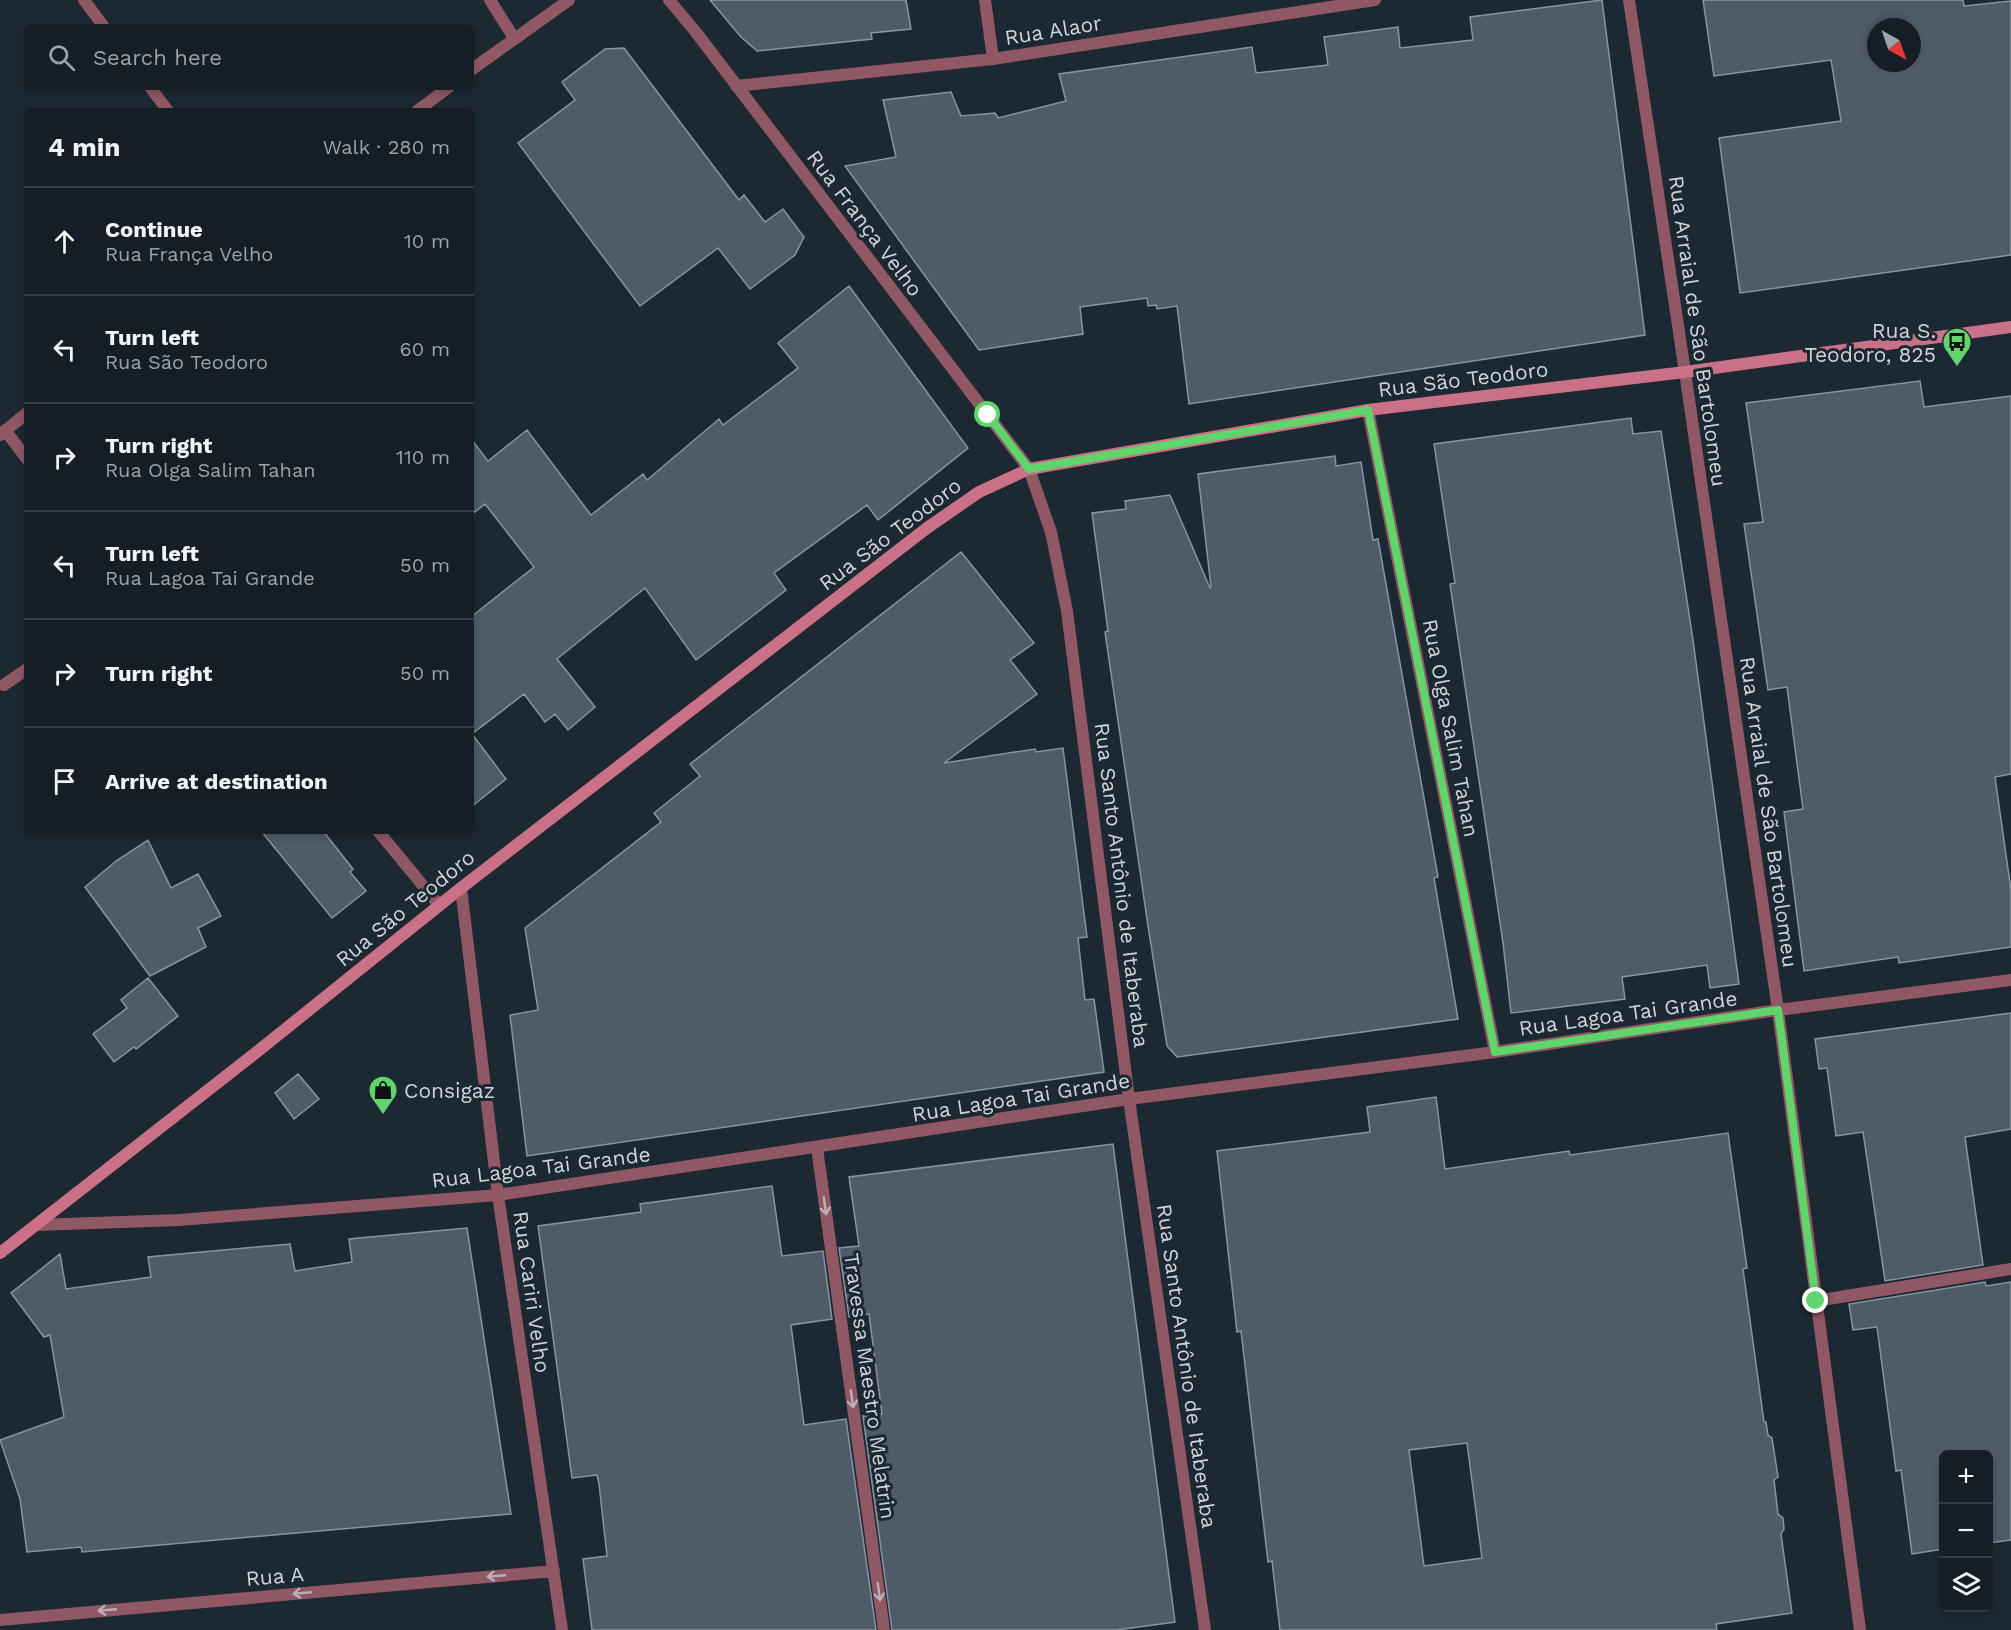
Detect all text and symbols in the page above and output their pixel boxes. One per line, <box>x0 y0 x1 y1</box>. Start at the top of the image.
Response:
street label: Rua Alaor <box>1003 10 1104 50</box>
north arrow <box>1867 18 1921 72</box>
search box <box>24 24 474 90</box>
icon: search <box>45 41 78 74</box>
text: Search here <box>93 45 222 70</box>
text: 4 min <box>48 132 120 162</box>
text: Walk · 280 m <box>323 135 450 159</box>
street label: Rua França Velho <box>802 145 928 301</box>
street label: Rua Arraial de São Bartolomeu <box>1664 174 1732 488</box>
text: Continue <box>105 217 203 242</box>
icon: ahead <box>48 225 81 258</box>
text: 10 m <box>404 229 450 253</box>
text: Rua França Velho <box>105 242 273 266</box>
place label: Rua S. Teodoro, 825 <box>1805 318 1936 367</box>
text: Turn left <box>105 325 199 350</box>
bus stop icon: Rua S. Teodoro, 825 <box>1941 326 1973 368</box>
icon: left <box>48 333 81 366</box>
text: 60 m <box>400 337 450 361</box>
text: Rua São Teodoro <box>105 350 268 374</box>
street label: Rua São Teodoro <box>1376 356 1550 402</box>
route start <box>974 401 1000 427</box>
text: Turn right <box>105 433 212 458</box>
icon: right <box>48 441 81 474</box>
text: 110 m <box>396 445 450 469</box>
text: Rua Olga Salim Tahan <box>105 458 316 482</box>
street label: Rua São Teodoro <box>814 472 966 596</box>
text: Turn left <box>105 541 199 566</box>
icon: left <box>48 549 81 582</box>
text: 50 m <box>400 553 450 577</box>
text: Rua Lagoa Tai Grande <box>105 566 315 590</box>
street label: Rua Olga Salim Tahan <box>1418 617 1484 839</box>
street label: Rua Arraial de São Bartolomeu <box>1735 655 1803 969</box>
icon: right <box>48 657 81 690</box>
text: Turn right <box>105 661 212 686</box>
text: 50 m <box>400 661 450 685</box>
street label: Rua Santo Antônio de Itaberaba <box>1090 721 1154 1049</box>
icon: arrive <box>48 765 81 798</box>
text: Arrive at destination <box>105 769 328 794</box>
street label: Rua São Teodoro <box>331 844 479 972</box>
street label: Rua Lagoa Tai Grande <box>1517 985 1739 1041</box>
street label: Rua Lagoa Tai Grande <box>910 1067 1132 1127</box>
shop icon: Consigaz <box>367 1074 399 1116</box>
place label: Consigaz <box>404 1078 495 1103</box>
street label: Rua Lagoa Tai Grande <box>430 1141 652 1193</box>
one-way arrow <box>820 1196 831 1216</box>
street label: Rua Santo Antônio de Itaberaba <box>1152 1202 1222 1530</box>
street label: Rua Cariri Velho <box>508 1210 556 1374</box>
street label: Travessa Maestro Melatrin <box>839 1251 901 1521</box>
route end <box>1802 1287 1828 1313</box>
one-way arrow <box>847 1389 858 1409</box>
map controls <box>1939 1450 1993 1612</box>
button: + <box>1939 1450 1993 1504</box>
button: − <box>1939 1504 1993 1558</box>
button: layers <box>1939 1558 1993 1612</box>
street label: Rua A <box>245 1561 305 1591</box>
one-way arrow <box>486 1571 506 1582</box>
one-way arrow <box>874 1582 885 1602</box>
one-way arrow <box>292 1588 312 1599</box>
one-way arrow <box>98 1605 118 1616</box>

